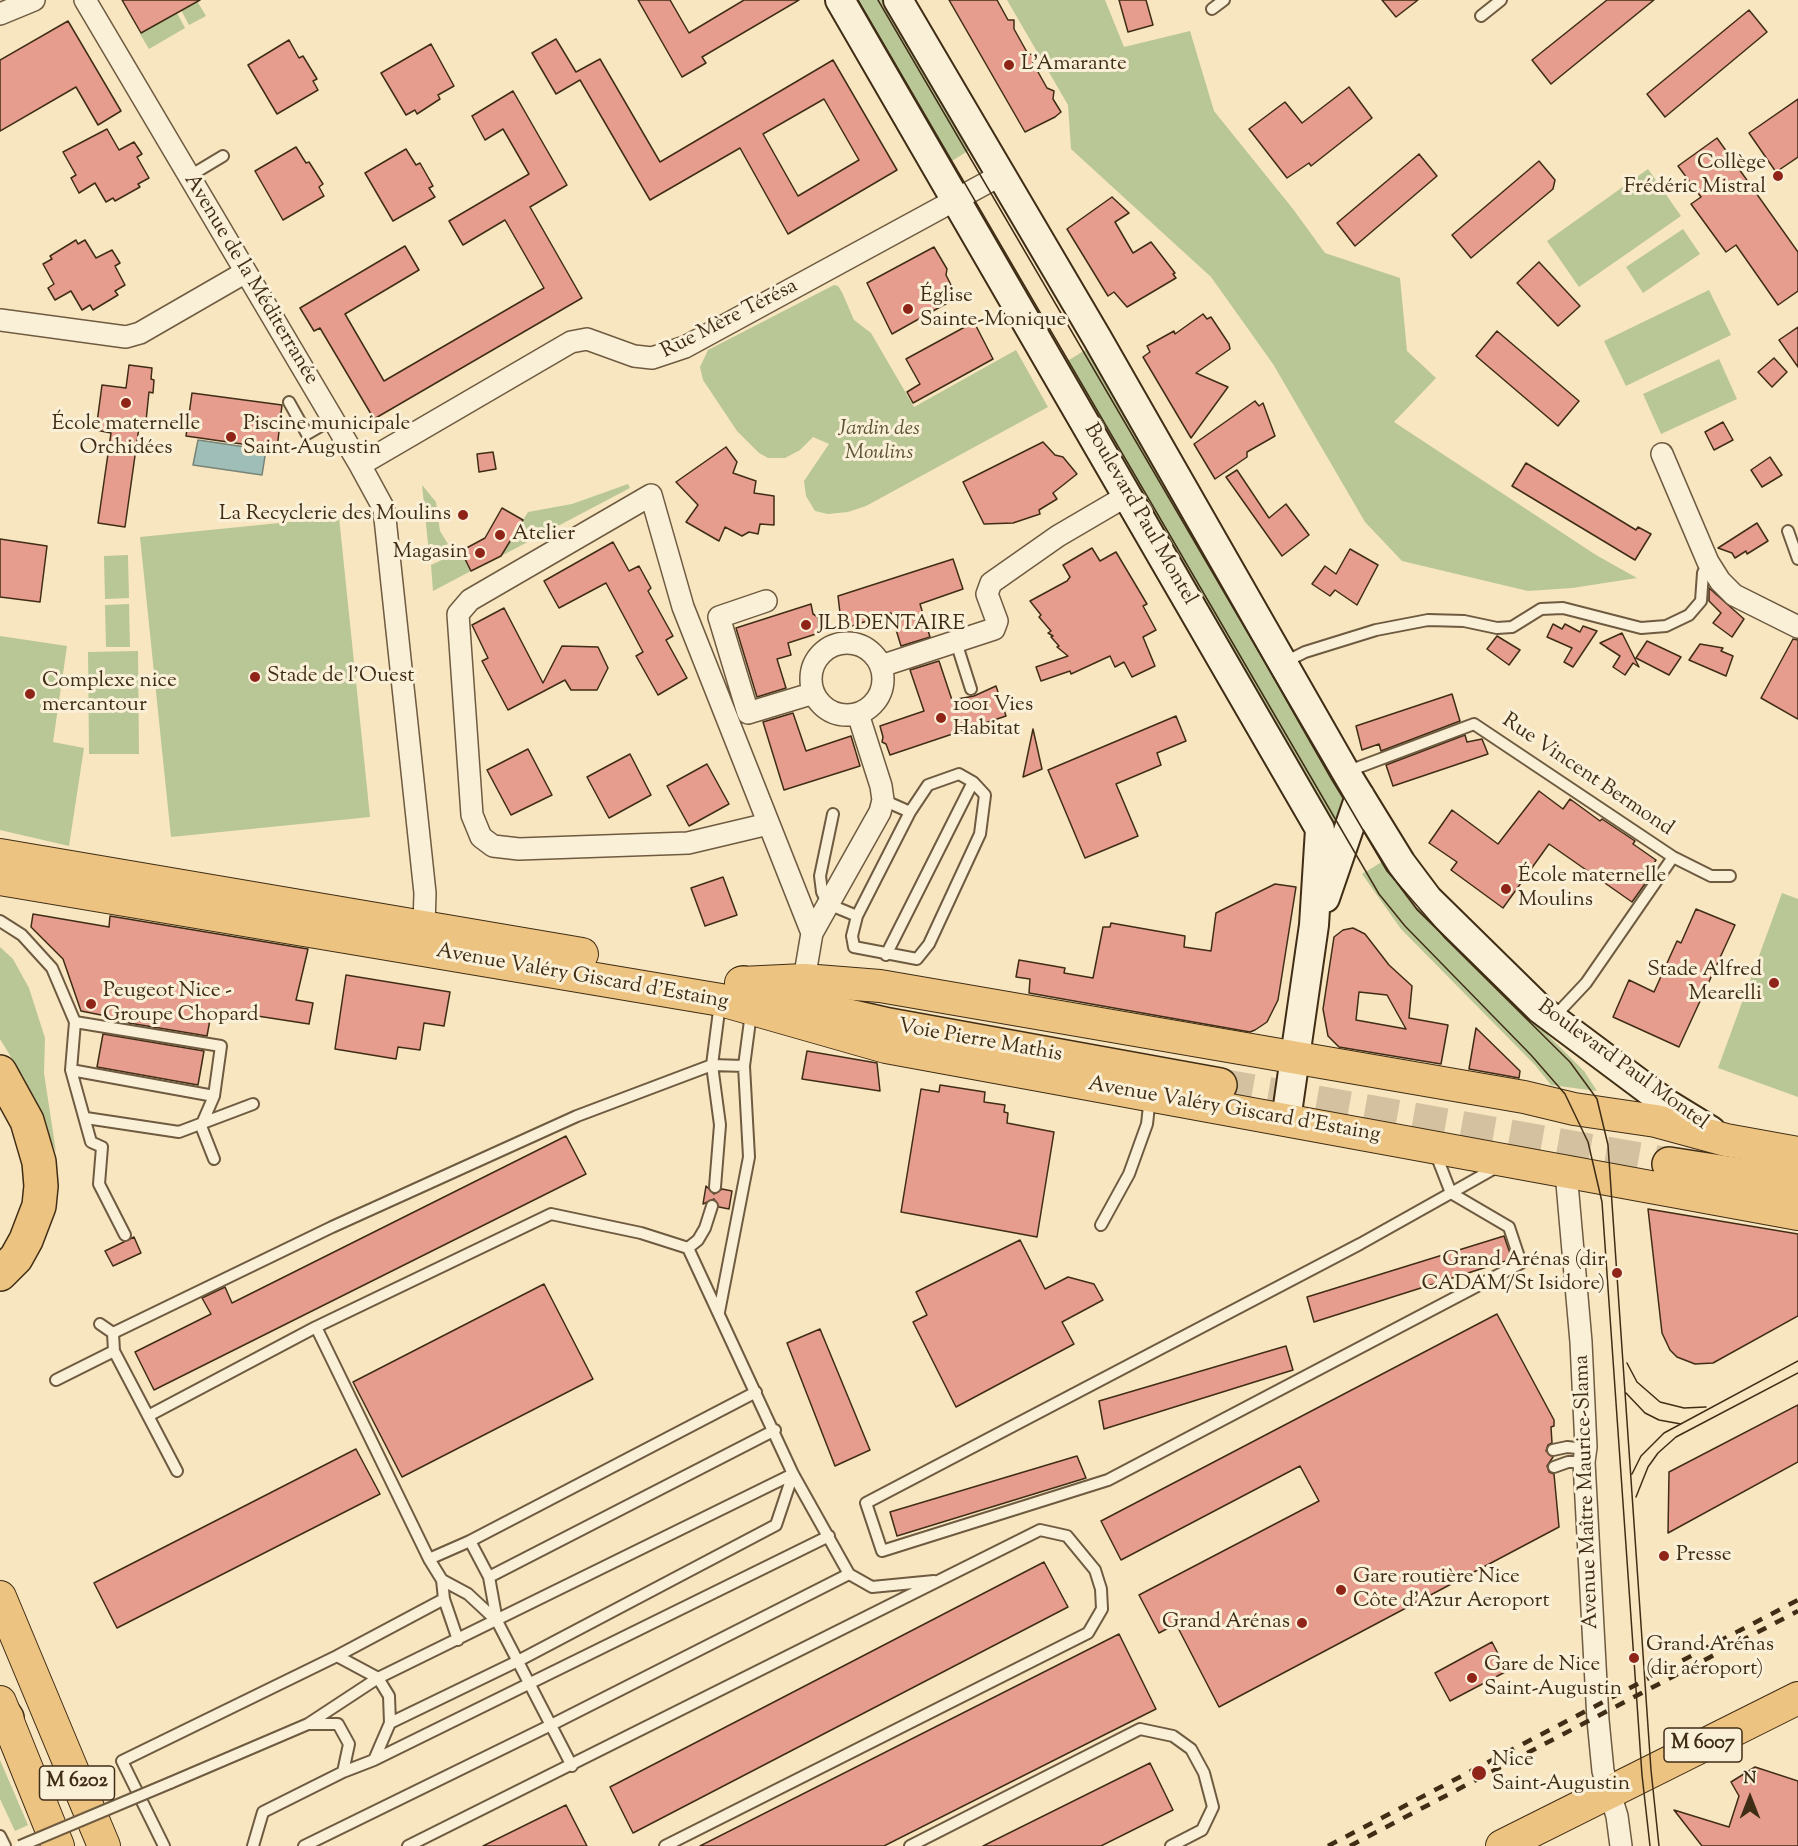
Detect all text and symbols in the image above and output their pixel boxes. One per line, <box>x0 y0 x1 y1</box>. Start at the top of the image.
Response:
place label: L'Amarante <box>1021 52 1127 78</box>
marker: L'Amarante <box>1002 58 1016 72</box>
place label: Collège Frédéric Mistral <box>1624 151 1766 201</box>
marker: Collège Frédéric Mistral <box>1771 169 1785 183</box>
street label: Avenue de la Méditerranée <box>177 170 323 390</box>
street label: Rue Mère Térésa <box>657 275 803 365</box>
place label: Église Sainte-Monique <box>920 284 1066 334</box>
marker: Église Sainte-Monique <box>901 302 915 316</box>
marker: École maternelle Orchidées <box>119 396 133 410</box>
place label: École maternelle Orchidées <box>52 412 200 462</box>
place label: Piscine municipale Saint-Augustin <box>243 412 410 462</box>
park label: Jardin des Moulins <box>838 417 920 467</box>
street label: Boulevard Paul Montel <box>1077 420 1201 610</box>
marker: Piscine municipale Saint-Augustin <box>224 430 238 444</box>
place label: La Recyclerie des Moulins <box>219 502 451 528</box>
marker: La Recyclerie des Moulins <box>456 508 470 522</box>
place label: Atelier <box>512 522 575 548</box>
marker: Atelier <box>493 528 507 542</box>
place label: Magasin <box>393 540 468 566</box>
marker: Magasin <box>473 546 487 560</box>
place label: JLB DENTAIRE <box>818 612 965 638</box>
marker: JLB DENTAIRE <box>799 618 813 632</box>
place label: Stade de l'Ouest <box>267 664 414 690</box>
place label: Complexe nice mercantour <box>42 669 177 719</box>
marker: Stade de l'Ouest <box>248 670 262 684</box>
marker: Complexe nice mercantour <box>23 687 37 701</box>
place label: 1001 Vies Habitat <box>953 693 1033 743</box>
street label: Rue Vincent Bermond <box>1496 709 1678 843</box>
marker: 1001 Vies Habitat <box>934 711 948 725</box>
place label: École maternelle Moulins <box>1518 864 1666 914</box>
marker: École maternelle Moulins <box>1499 882 1513 896</box>
street label: Avenue Valéry Giscard d'Estaing <box>434 940 730 1016</box>
place label: Stade Alfred Mearelli <box>1647 958 1762 1008</box>
marker: Stade Alfred Mearelli <box>1767 976 1781 990</box>
place label: Peugeot Nice - Groupe Chopard <box>103 979 259 1029</box>
street label: Boulevard Paul Montel <box>1532 995 1712 1137</box>
marker: Peugeot Nice - Groupe Chopard <box>84 997 98 1011</box>
street label: Voie Pierre Mathis <box>896 1015 1064 1069</box>
street label: Avenue Valéry Giscard d'Estaing <box>1086 1073 1382 1149</box>
place label: Grand Arénas (dir CADAM/St Isidore) <box>1422 1248 1605 1298</box>
marker: Grand Arénas (dir CADAM/St Isidore) <box>1610 1266 1624 1280</box>
street label: Avenue Maître Maurice-Slama <box>1571 1354 1605 1630</box>
place label: Presse <box>1676 1543 1732 1569</box>
marker: Presse <box>1657 1549 1671 1563</box>
place label: Gare routière Nice Côte d'Azur Aeroport <box>1353 1565 1550 1615</box>
marker: Gare routière Nice Côte d'Azur Aeroport <box>1334 1583 1348 1597</box>
place label: Grand Arénas <box>1162 1610 1290 1636</box>
marker: Grand Arénas <box>1295 1616 1309 1630</box>
place label: Grand Arénas (dir aéroport) <box>1646 1633 1774 1683</box>
marker: Grand Arénas (dir aéroport) <box>1627 1651 1641 1665</box>
place label: Gare de Nice Saint-Augustin <box>1484 1653 1622 1703</box>
marker: Gare de Nice Saint-Augustin <box>1465 1671 1479 1685</box>
road number: M 6007 <box>1664 1728 1742 1762</box>
place label: Nice Saint-Augustin <box>1492 1748 1630 1798</box>
marker: Nice Saint-Augustin <box>1470 1764 1488 1782</box>
road number: M 6202 <box>40 1766 115 1800</box>
north arrow <box>1720 1768 1780 1828</box>
text: N <box>1744 1768 1756 1791</box>

